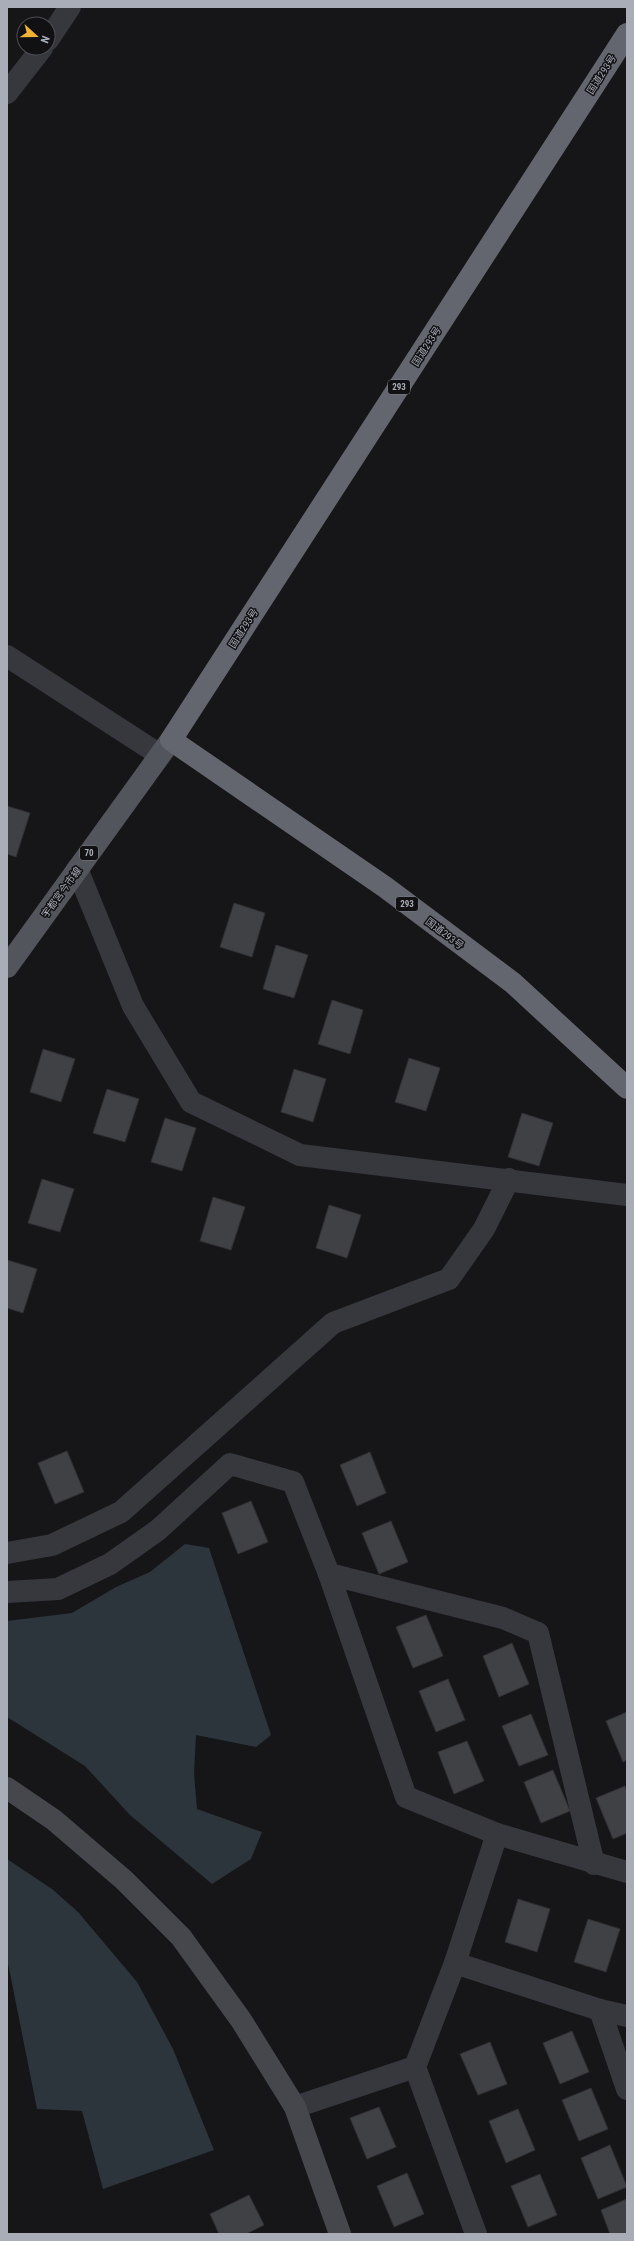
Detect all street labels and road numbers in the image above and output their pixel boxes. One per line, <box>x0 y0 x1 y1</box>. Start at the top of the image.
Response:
street label: 国道293号 <box>585 52 618 96</box>
street label: 国道293号 <box>410 324 443 368</box>
road number: 293 <box>388 380 410 394</box>
street label: 国道293号 <box>227 606 260 650</box>
road number: 70 <box>80 846 98 860</box>
street label: 宇都宮今市線 <box>39 865 83 920</box>
road number: 293 <box>396 897 418 911</box>
street label: 国道293号 <box>423 916 466 951</box>

